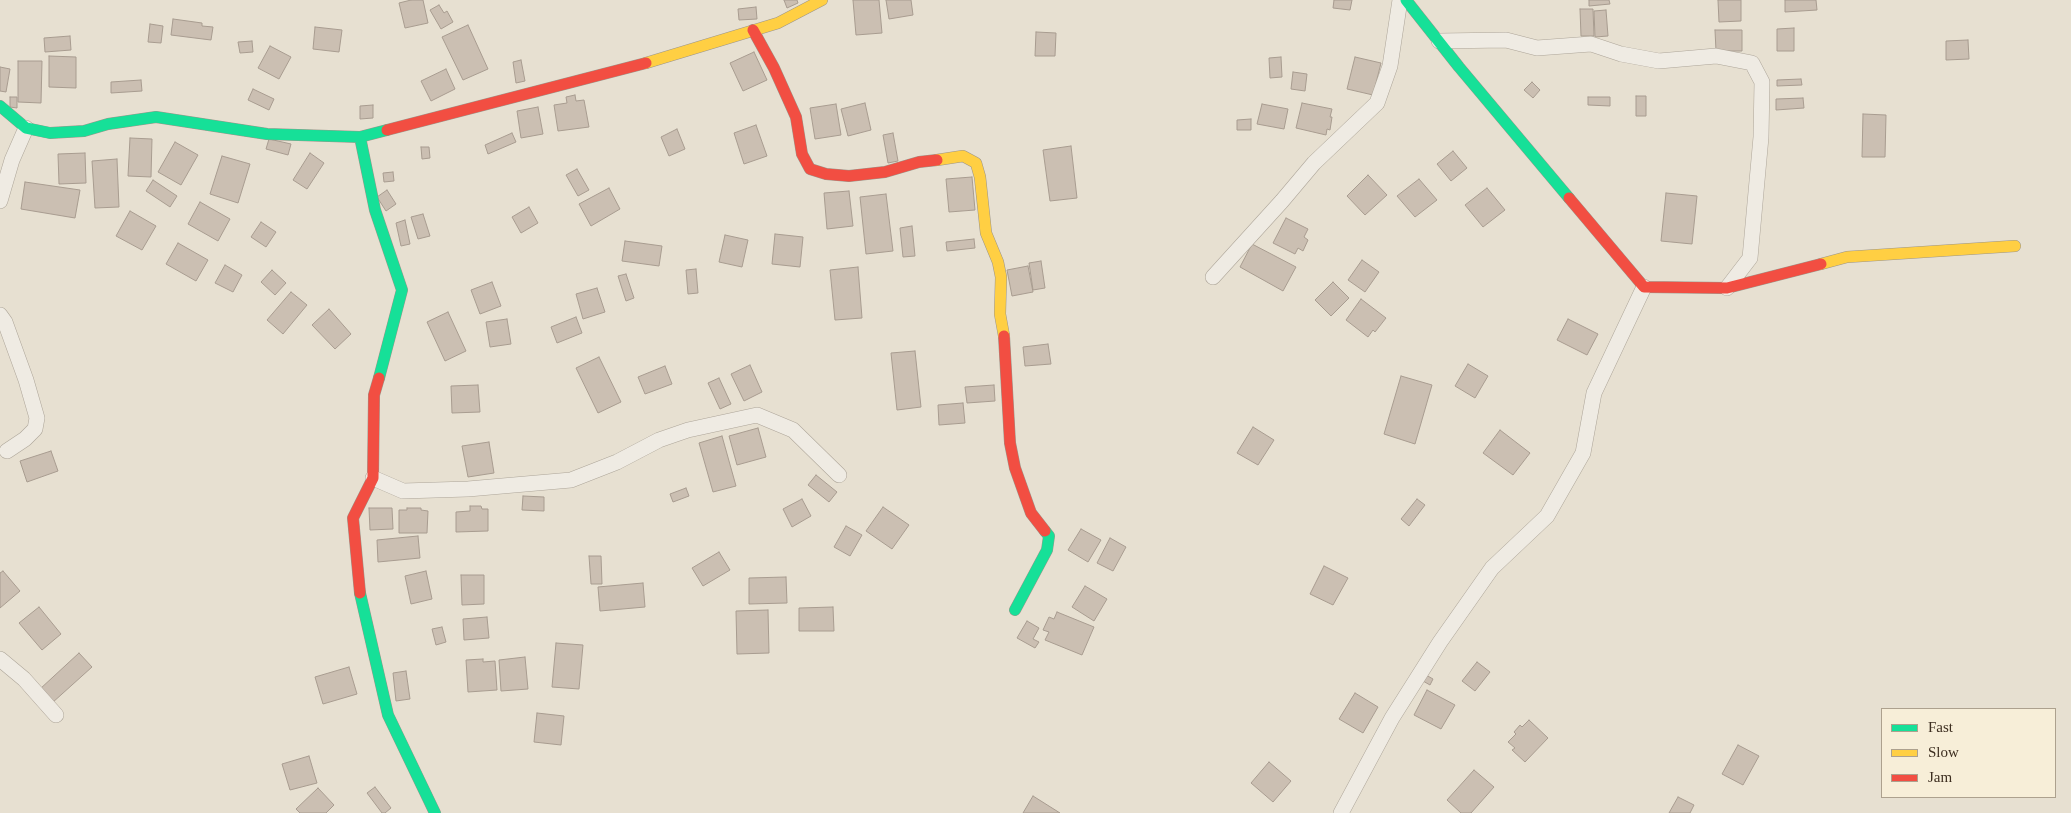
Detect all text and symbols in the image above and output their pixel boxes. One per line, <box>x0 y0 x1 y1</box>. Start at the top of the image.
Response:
legend <box>1881 708 2056 798</box>
text: Fast <box>1928 719 1953 735</box>
text: Slow <box>1928 744 1959 760</box>
text: Jam <box>1928 769 1952 785</box>

